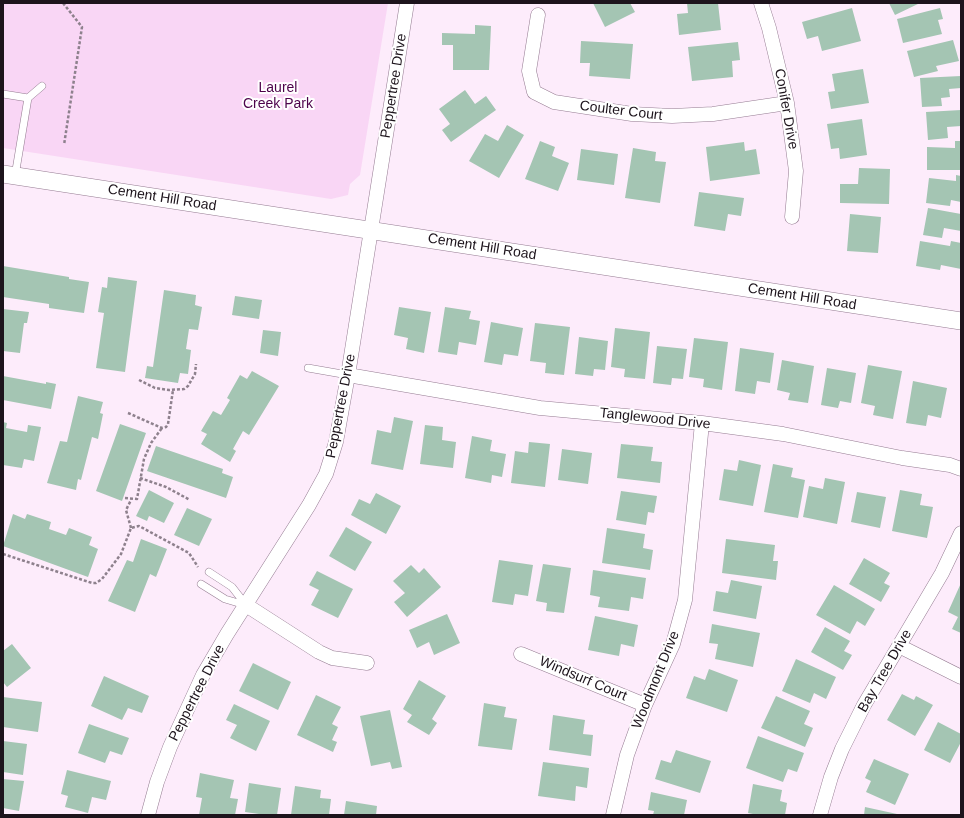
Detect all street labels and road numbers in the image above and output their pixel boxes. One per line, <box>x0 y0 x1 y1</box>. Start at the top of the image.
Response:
street label: Peppertree Drive <box>377 32 411 140</box>
street label: Conifer Drive <box>771 67 801 151</box>
street label: Coulter Court <box>579 98 663 124</box>
street label: Cement Hill Road <box>107 181 217 215</box>
street label: Cement Hill Road <box>427 230 537 264</box>
street label: Cement Hill Road <box>747 280 857 314</box>
street label: Peppertree Drive <box>323 352 359 460</box>
street label: Tanglewood Drive <box>599 405 711 433</box>
street label: Bay Tree Drive <box>855 627 915 715</box>
street label: Woodmont Drive <box>629 629 683 731</box>
street label: Peppertree Drive <box>165 642 229 744</box>
street label: Windsurf Court <box>537 653 629 705</box>

